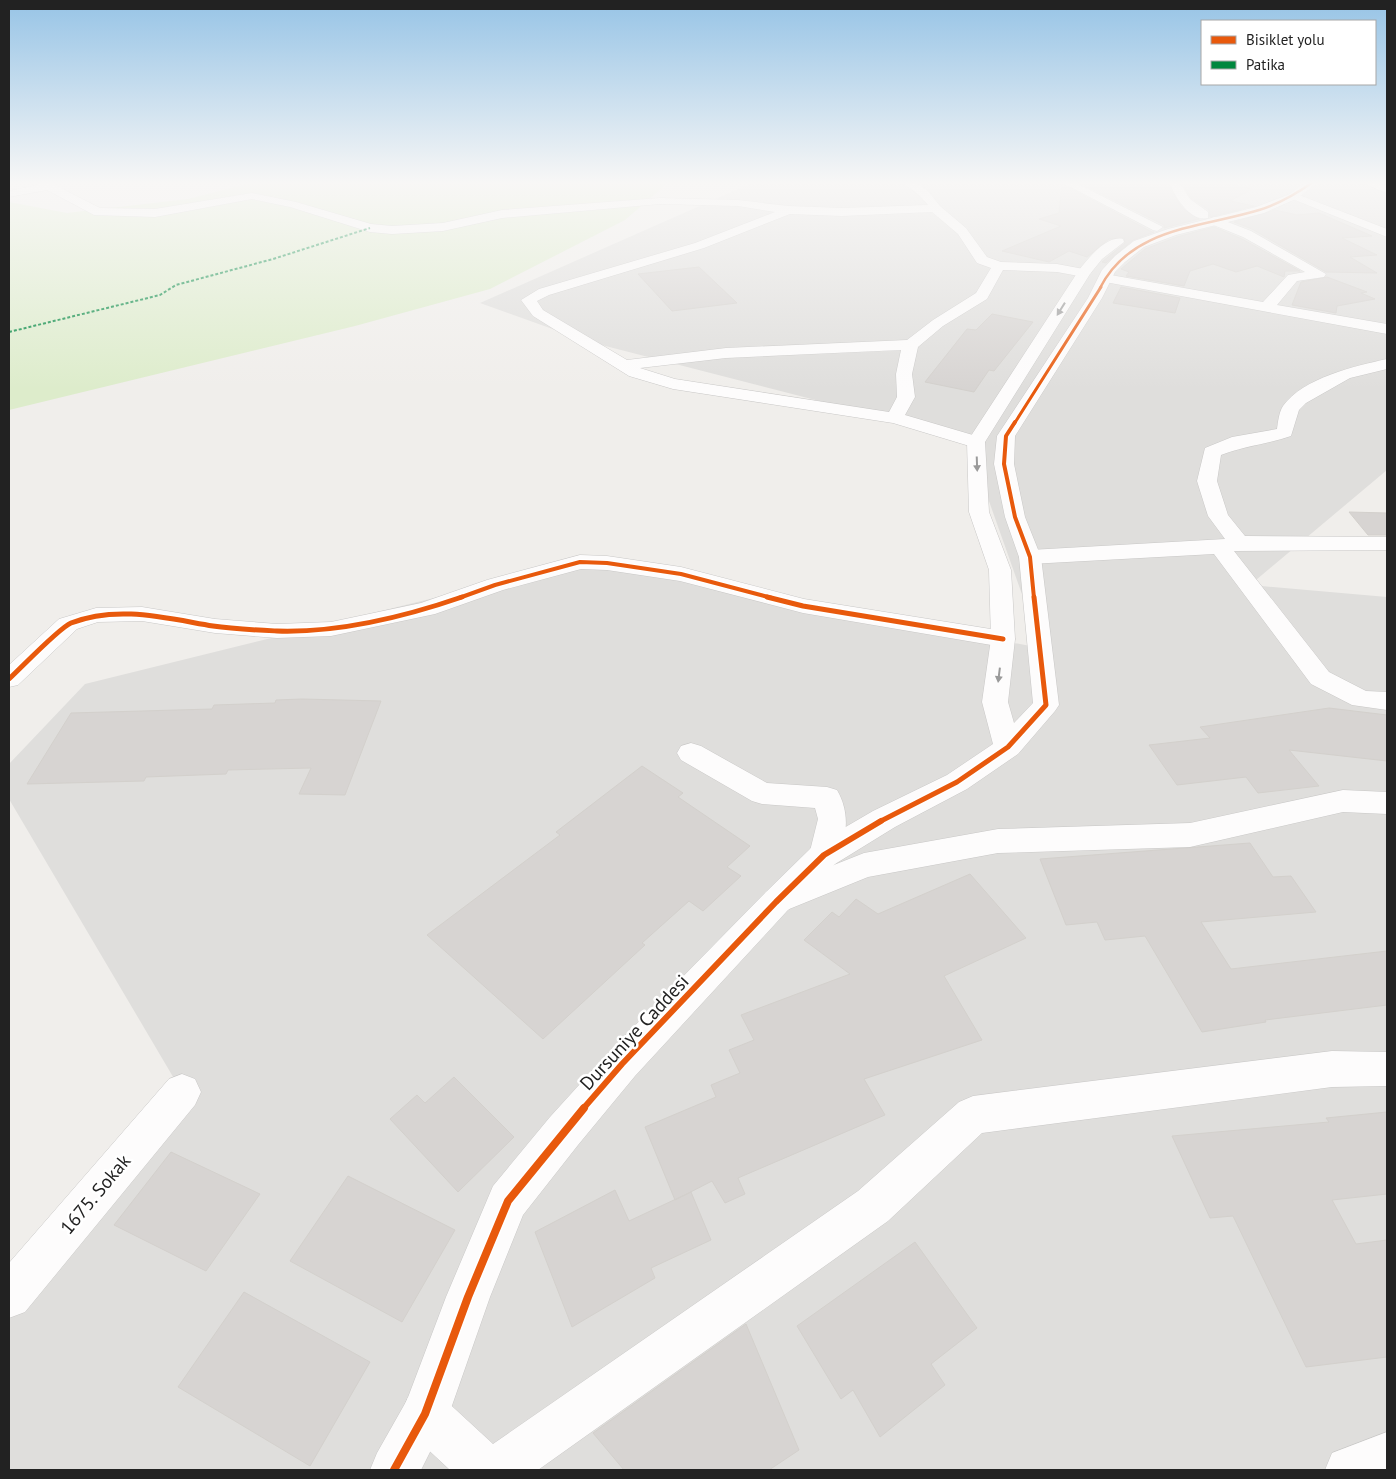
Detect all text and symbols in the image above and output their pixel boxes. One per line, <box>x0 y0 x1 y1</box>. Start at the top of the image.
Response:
legend <box>1201 20 1376 85</box>
text: Bisiklet yolu <box>1246 30 1325 49</box>
text: Patika <box>1246 55 1285 74</box>
one-way arrow <box>1057 302 1066 315</box>
one-way arrow <box>973 456 981 472</box>
one-way arrow <box>994 667 1002 683</box>
street label: Dursuniye Caddesi <box>574 969 694 1095</box>
street label: 1675. Sokak <box>55 1149 135 1239</box>

